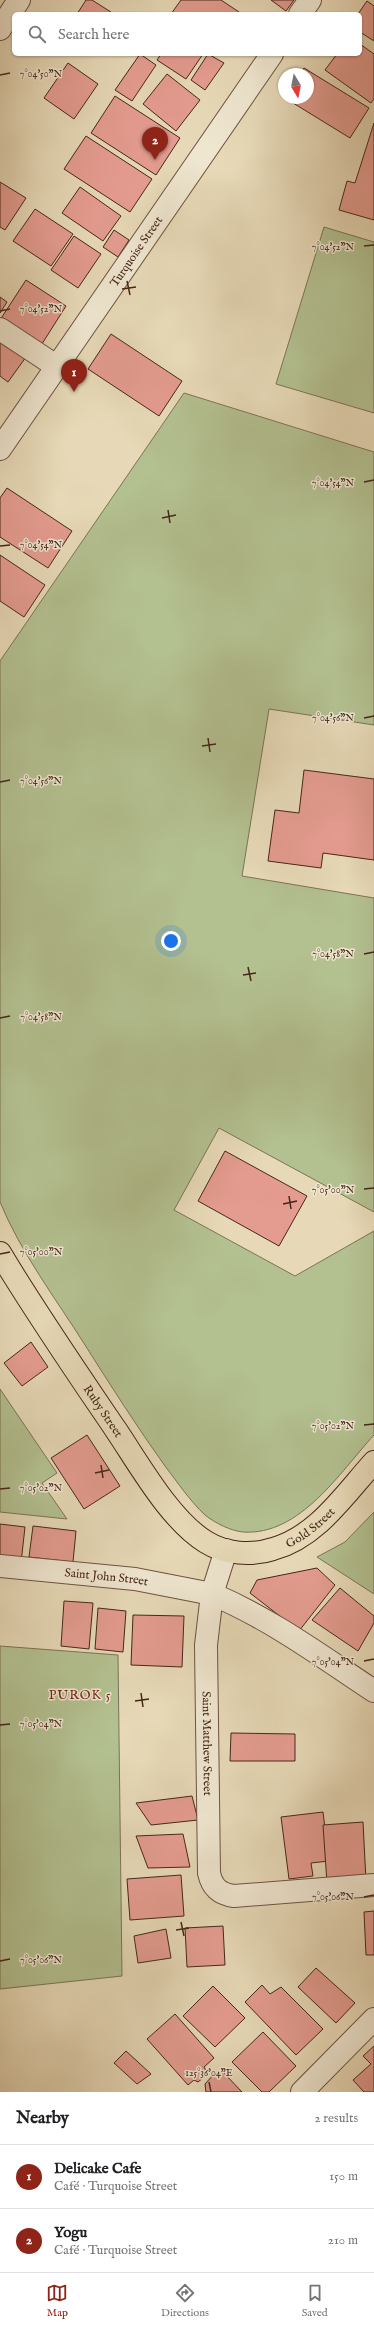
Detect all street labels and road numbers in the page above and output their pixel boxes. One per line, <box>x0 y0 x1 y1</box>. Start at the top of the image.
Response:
street label: Turquoise Street <box>107 213 166 290</box>
street label: Ruby Street <box>80 1382 126 1440</box>
street label: Gold Street <box>283 1505 338 1551</box>
street label: Saint John Street <box>64 1565 149 1589</box>
street label: Saint Matthew Street <box>199 1691 215 1796</box>

